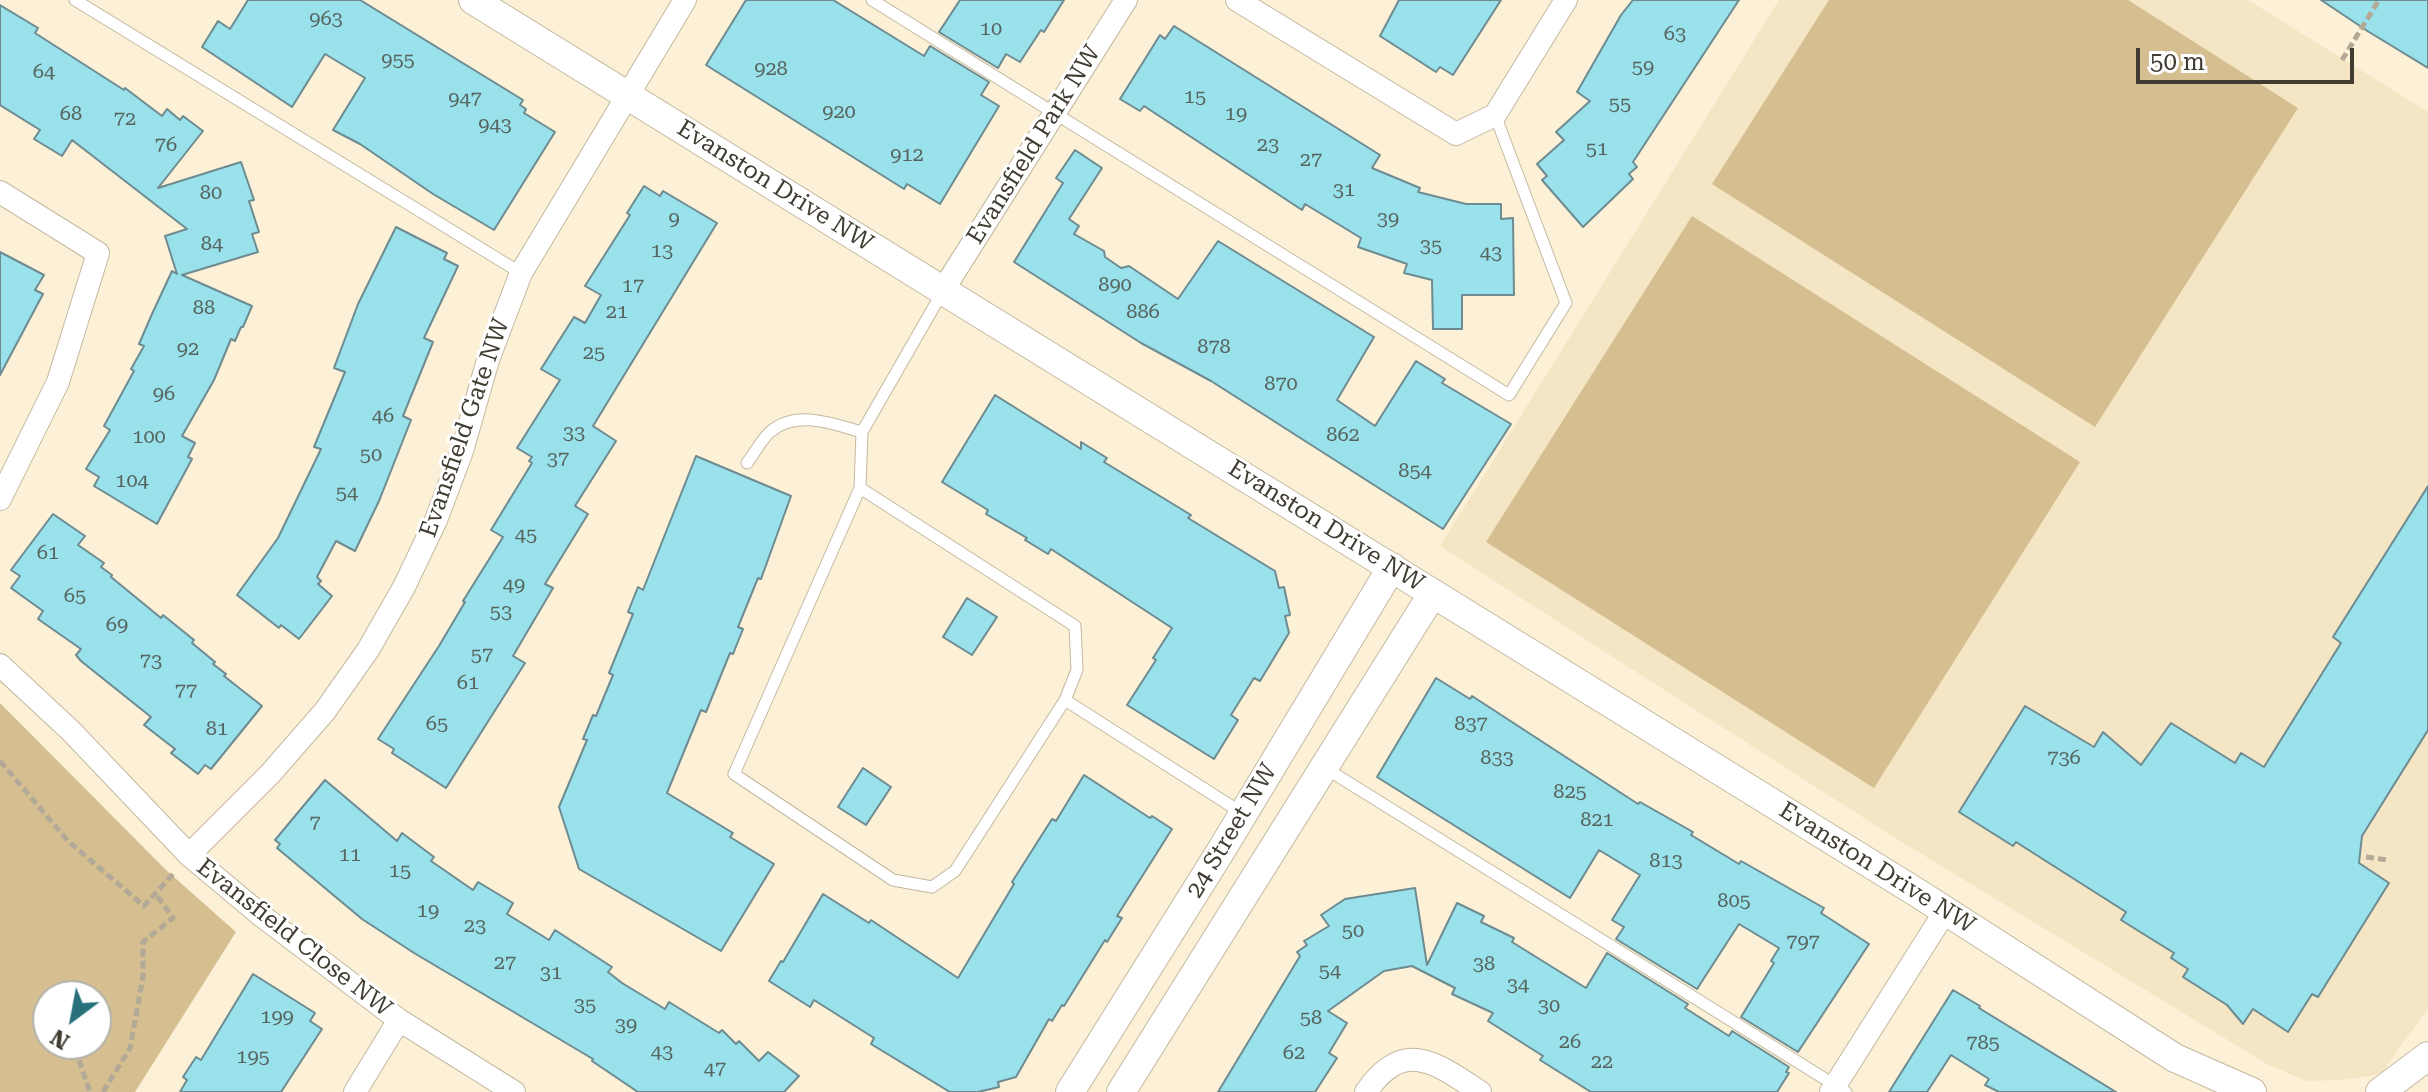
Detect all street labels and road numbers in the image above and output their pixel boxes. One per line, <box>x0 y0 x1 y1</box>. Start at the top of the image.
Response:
street label: Evansfield Park NW <box>961 40 1107 250</box>
street label: Evanston Drive NW <box>672 114 878 258</box>
street label: Evansfield Gate NW <box>414 315 516 541</box>
street label: Evanston Drive NW <box>1223 454 1429 598</box>
street label: 24 Street NW <box>1181 759 1283 903</box>
street label: Evanston Drive NW <box>1774 796 1980 940</box>
street label: Evansfield Close NW <box>191 853 397 1023</box>

